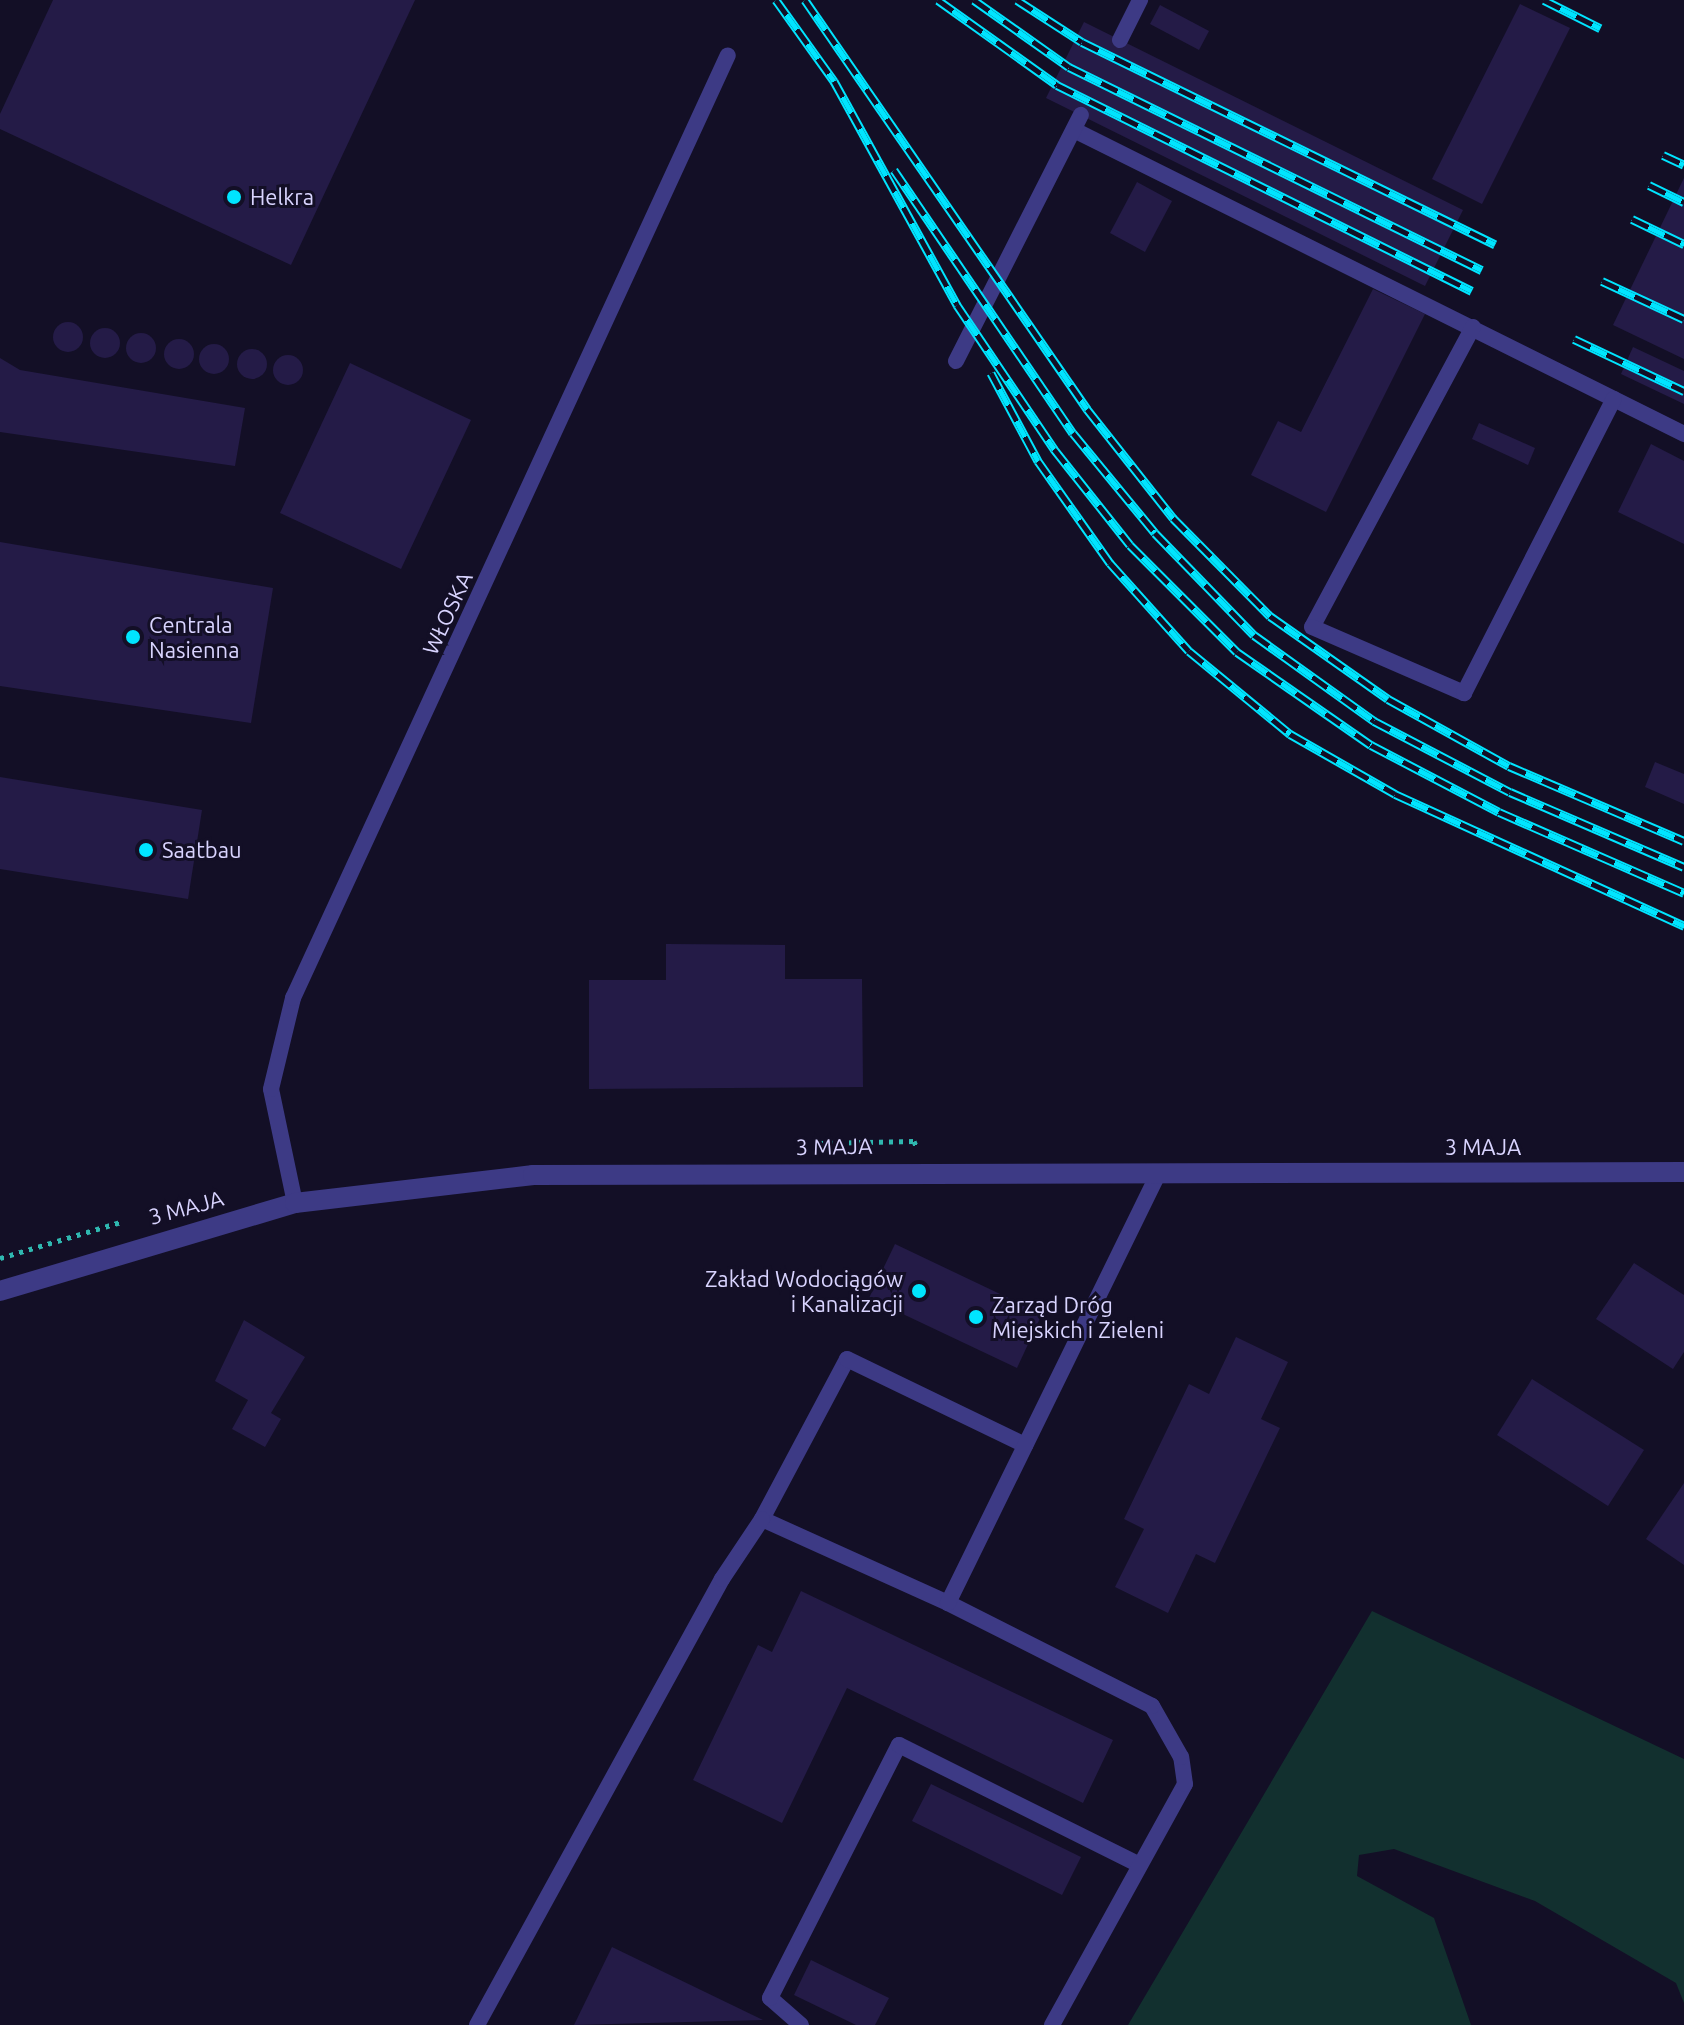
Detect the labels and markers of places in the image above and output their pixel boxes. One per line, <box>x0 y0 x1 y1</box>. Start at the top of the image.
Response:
place label: Helkra <box>250 184 314 210</box>
marker: Helkra <box>225 188 243 206</box>
place label: Centrala Nasienna <box>149 611 239 662</box>
marker: Centrala Nasienna <box>124 628 142 646</box>
place label: Saatbau <box>162 837 242 863</box>
marker: Saatbau <box>137 841 155 859</box>
place label: Zakład Wodociągów i Kanalizacji <box>705 1265 903 1316</box>
marker: Zakład Wodociągów i Kanalizacji <box>910 1282 928 1300</box>
place label: Zarząd Dróg Miejskich i Zieleni <box>992 1291 1164 1342</box>
marker: Zarząd Dróg Miejskich i Zieleni <box>967 1308 985 1326</box>

